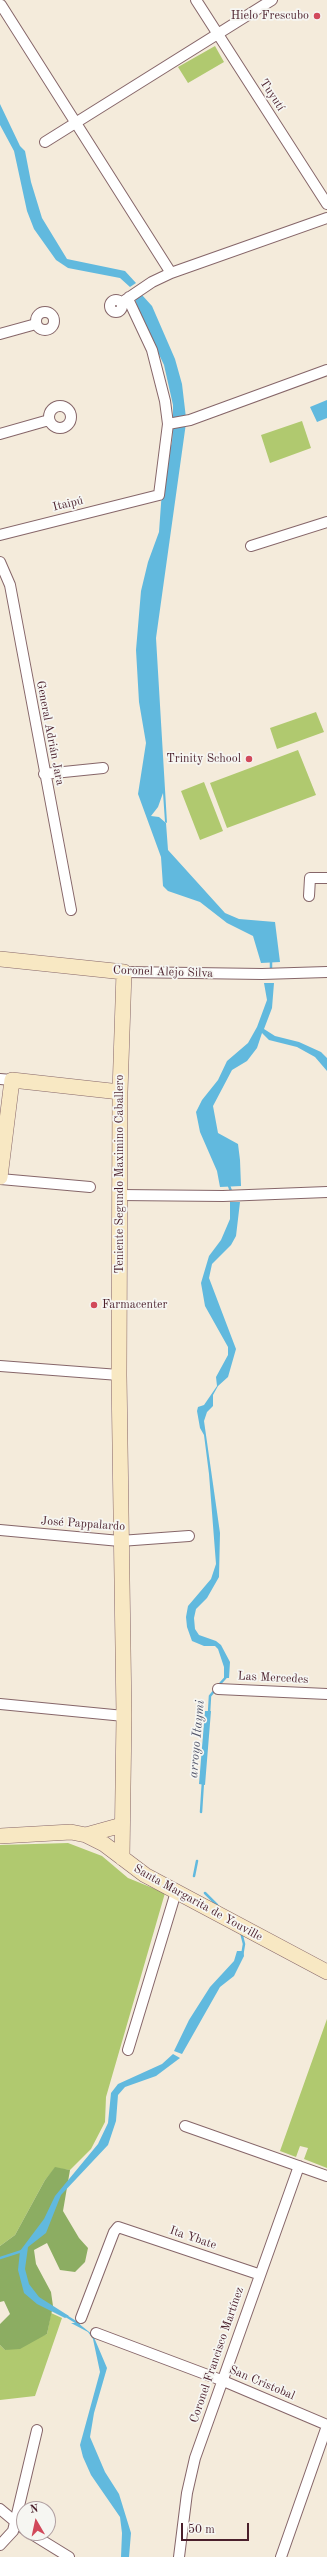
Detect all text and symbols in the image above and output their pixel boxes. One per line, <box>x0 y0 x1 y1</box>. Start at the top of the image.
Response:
place label: Hielo Frescubo <box>231 9 309 23</box>
marker: Hielo Frescubo <box>312 11 322 21</box>
street label: Tuyutí <box>256 76 288 114</box>
street label: Itaipú <box>51 493 85 515</box>
street label: General Adrián Jara <box>33 679 67 787</box>
place label: Trinity School <box>166 752 241 766</box>
marker: Trinity School <box>244 754 254 764</box>
street label: Coronel Alejo Silva <box>113 963 213 981</box>
street label: Teniente Segundo Maximino Caballero <box>113 1075 127 1273</box>
place label: Farmacenter <box>102 1298 168 1312</box>
marker: Farmacenter <box>89 1300 99 1310</box>
street label: José Pappalardo <box>40 1514 126 1534</box>
street label: Las Mercedes <box>237 1669 309 1687</box>
water label: arroyo Itaymi <box>186 1699 208 1779</box>
street label: Santa Margarita de Youville <box>131 1861 265 1945</box>
street label: Ita Ybate <box>168 2223 218 2253</box>
street label: Coronel Francisco Martínez <box>187 2285 247 2425</box>
street label: San Cristobal <box>227 2363 297 2403</box>
north arrow <box>16 2501 56 2541</box>
text: N <box>29 2504 39 2516</box>
scale bar <box>183 2515 251 2541</box>
text: 50 m <box>188 2524 215 2536</box>

